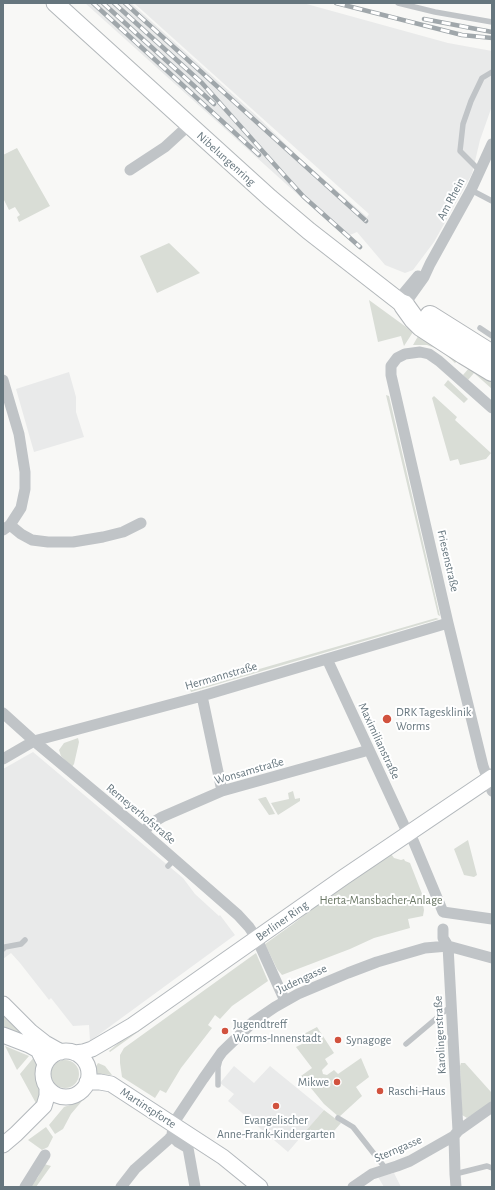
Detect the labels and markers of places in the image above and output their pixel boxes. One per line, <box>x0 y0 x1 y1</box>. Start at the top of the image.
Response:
place label: DRK Tagesklinik Worms <box>396 705 471 733</box>
marker: DRK Tagesklinik Worms <box>381 713 393 725</box>
place label: Jugendtreff Worms-Innenstadt <box>233 1017 321 1045</box>
marker: Jugendtreff Worms-Innenstadt <box>220 1026 230 1036</box>
place label: Synagoge <box>346 1033 391 1047</box>
marker: Synagoge <box>333 1035 343 1045</box>
place label: Mikwe <box>298 1075 329 1089</box>
marker: Mikwe <box>332 1077 342 1087</box>
place label: Raschi-Haus <box>388 1084 446 1098</box>
marker: Raschi-Haus <box>375 1086 385 1096</box>
marker: Evangelischer Anne-Frank-Kindergarten <box>271 1101 281 1111</box>
place label: Evangelischer Anne-Frank-Kindergarten <box>217 1113 335 1141</box>

